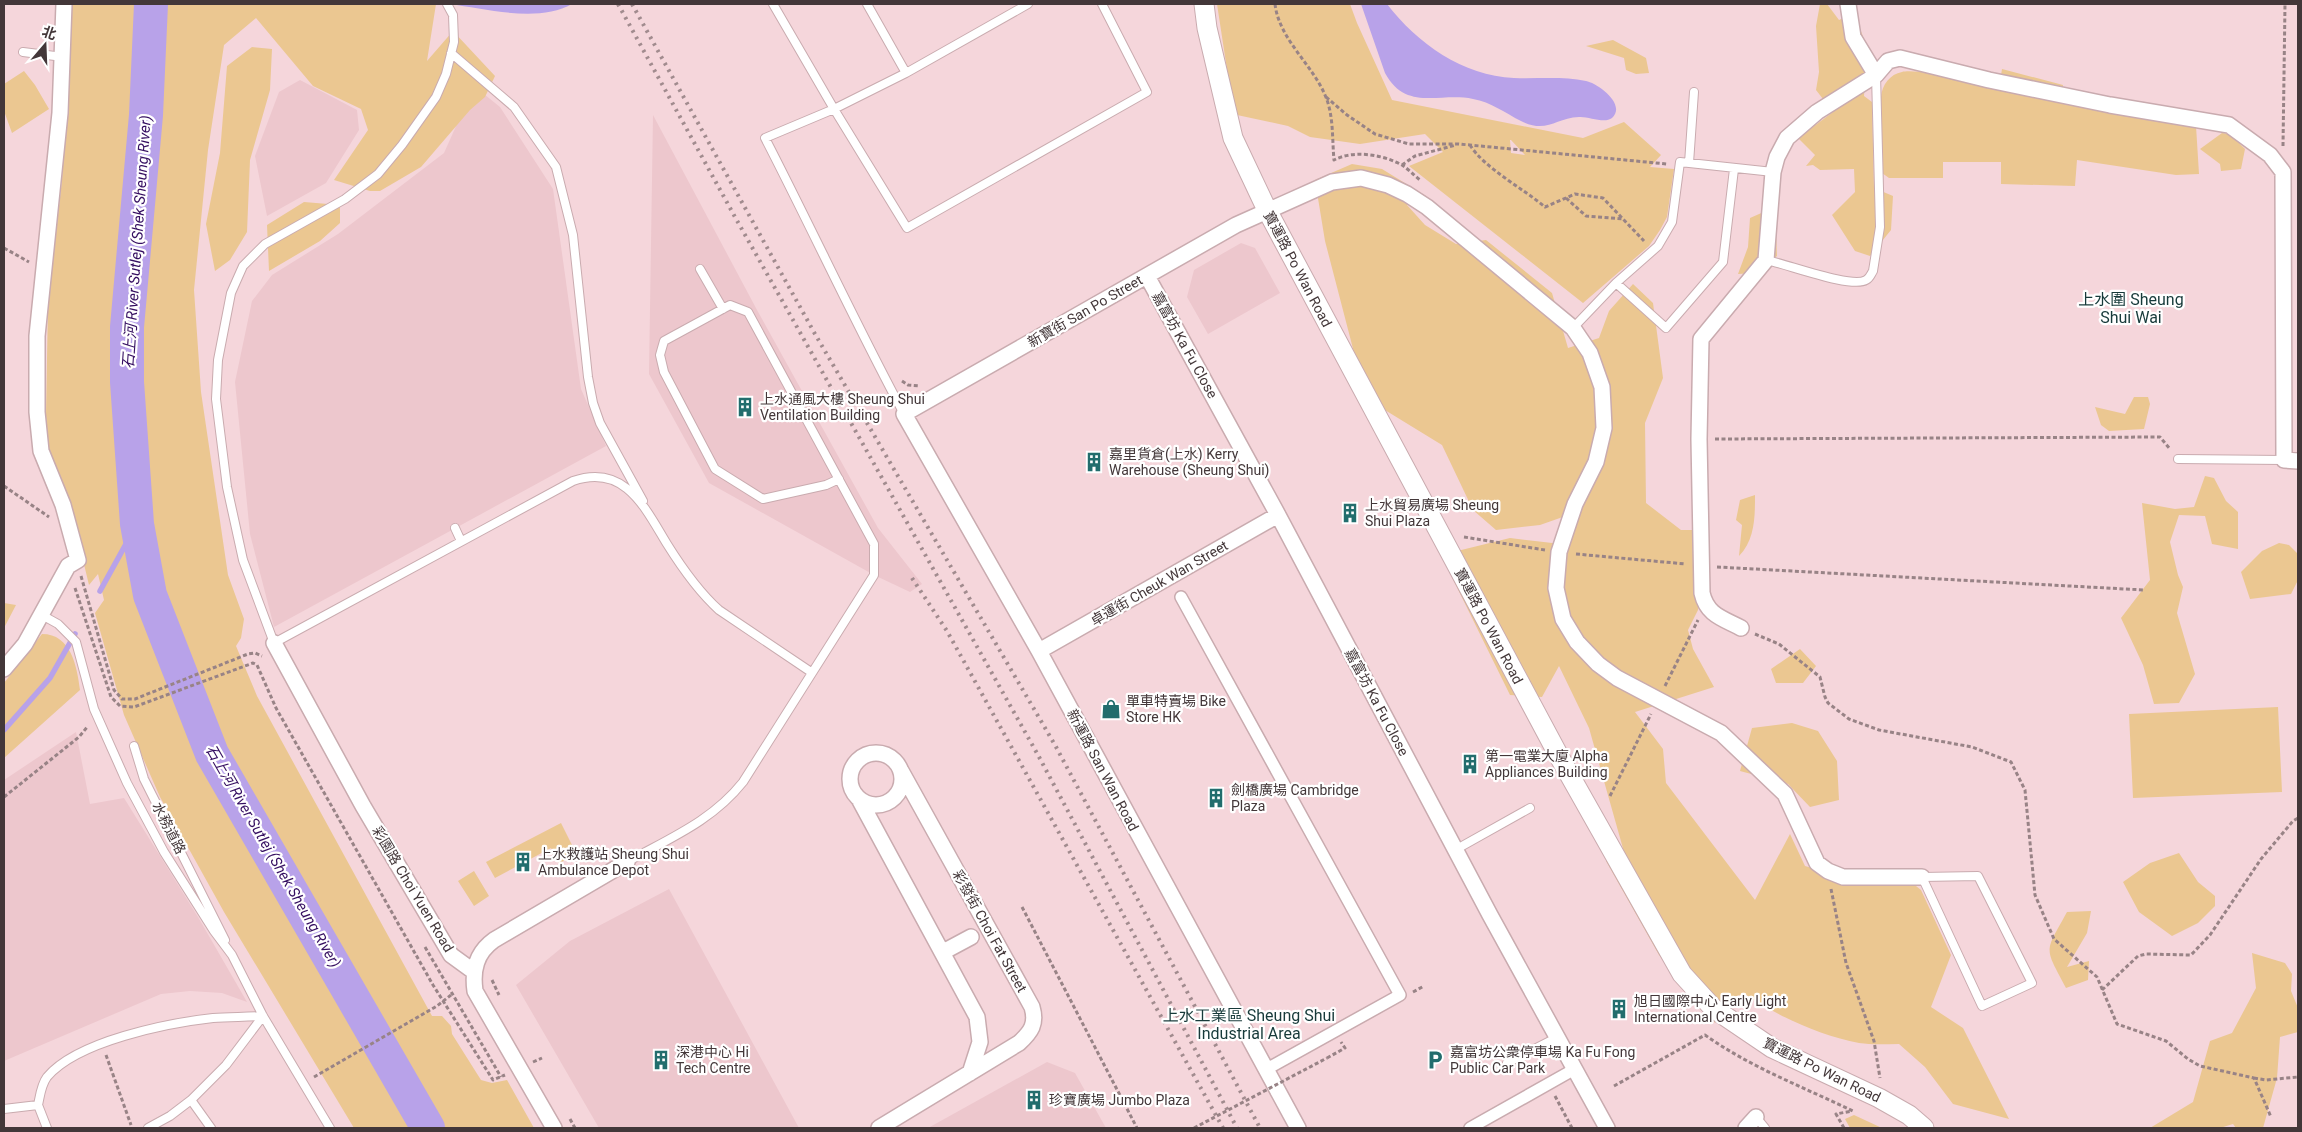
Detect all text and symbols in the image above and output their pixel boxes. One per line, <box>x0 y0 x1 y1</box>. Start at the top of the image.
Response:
north arrow <box>20 20 70 70</box>
text: 北 <box>40 23 58 43</box>
water label: 石上河 River Sutlej (Shek Sheung River) <box>119 115 155 369</box>
street label: 寶運路 Po Wan Road <box>1261 208 1335 330</box>
street label: 新寶街 San Po Street <box>1025 271 1146 350</box>
street label: 嘉富坊 Ka Fu Close <box>1149 289 1221 401</box>
district label: 上水圍 Sheung Shui Wai <box>2078 290 2184 327</box>
place label: 上水通風大樓 Sheung Shui Ventilation Building <box>760 391 925 423</box>
building icon: 上水通風大樓 Sheung Shui Ventilation Building <box>734 396 756 418</box>
place label: 嘉里貨倉(上水) Kerry Warehouse (Sheung Shui) <box>1109 446 1269 479</box>
building icon: 嘉里貨倉(上水) Kerry Warehouse (Sheung Shui) <box>1083 451 1105 473</box>
place label: 上水貿易廣場 Sheung Shui Plaza <box>1365 497 1499 529</box>
building icon: 上水貿易廣場 Sheung Shui Plaza <box>1339 502 1361 524</box>
street label: 卓運街 Cheuk Wan Street <box>1087 537 1231 629</box>
street label: 寶運路 Po Wan Road <box>1452 565 1526 687</box>
street label: 嘉富坊 Ka Fu Close <box>1342 646 1412 758</box>
place label: 單車特賣場 Bike Store HK <box>1126 693 1226 725</box>
shop icon: 單車特賣場 Bike Store HK <box>1100 698 1122 720</box>
street label: 新運路 San Wan Road <box>1064 706 1142 834</box>
water label: 石上河 River Sutlej (Shek Sheung River) <box>202 741 344 971</box>
place label: 第一電業大廈 Alpha Appliances Building <box>1485 748 1608 780</box>
building icon: 第一電業大廈 Alpha Appliances Building <box>1459 753 1481 775</box>
place label: 劍橋廣場 Cambridge Plaza <box>1231 782 1359 814</box>
building icon: 劍橋廣場 Cambridge Plaza <box>1205 787 1227 809</box>
street label: 水務道路 <box>149 799 189 857</box>
street label: 彩園路 Choi Yuen Road <box>369 823 457 955</box>
place label: 上水救護站 Sheung Shui Ambulance Depot <box>538 846 689 878</box>
building icon: 上水救護站 Sheung Shui Ambulance Depot <box>512 851 534 873</box>
street label: 彩發街 Choi Fat Street <box>950 867 1030 995</box>
place label: 旭日國際中心 Early Light International Centre <box>1634 993 1787 1025</box>
building icon: 旭日國際中心 Early Light International Centre <box>1608 998 1630 1020</box>
district label: 上水工業區 Sheung Shui Industrial Area <box>1163 1006 1335 1043</box>
street label: 寶運路 Po Wan Road <box>1761 1035 1883 1105</box>
place label: 深港中心 Hi Tech Centre <box>676 1044 751 1076</box>
place label: 嘉富坊公衆停車場 Ka Fu Fong Public Car Park <box>1450 1044 1635 1076</box>
building icon: 深港中心 Hi Tech Centre <box>650 1049 672 1071</box>
parking icon: 嘉富坊公衆停車場 Ka Fu Fong Public Car Park <box>1424 1049 1446 1071</box>
building icon: 珍寶廣場 Jumbo Plaza <box>1023 1089 1045 1111</box>
place label: 珍寶廣場 Jumbo Plaza <box>1049 1092 1190 1108</box>

